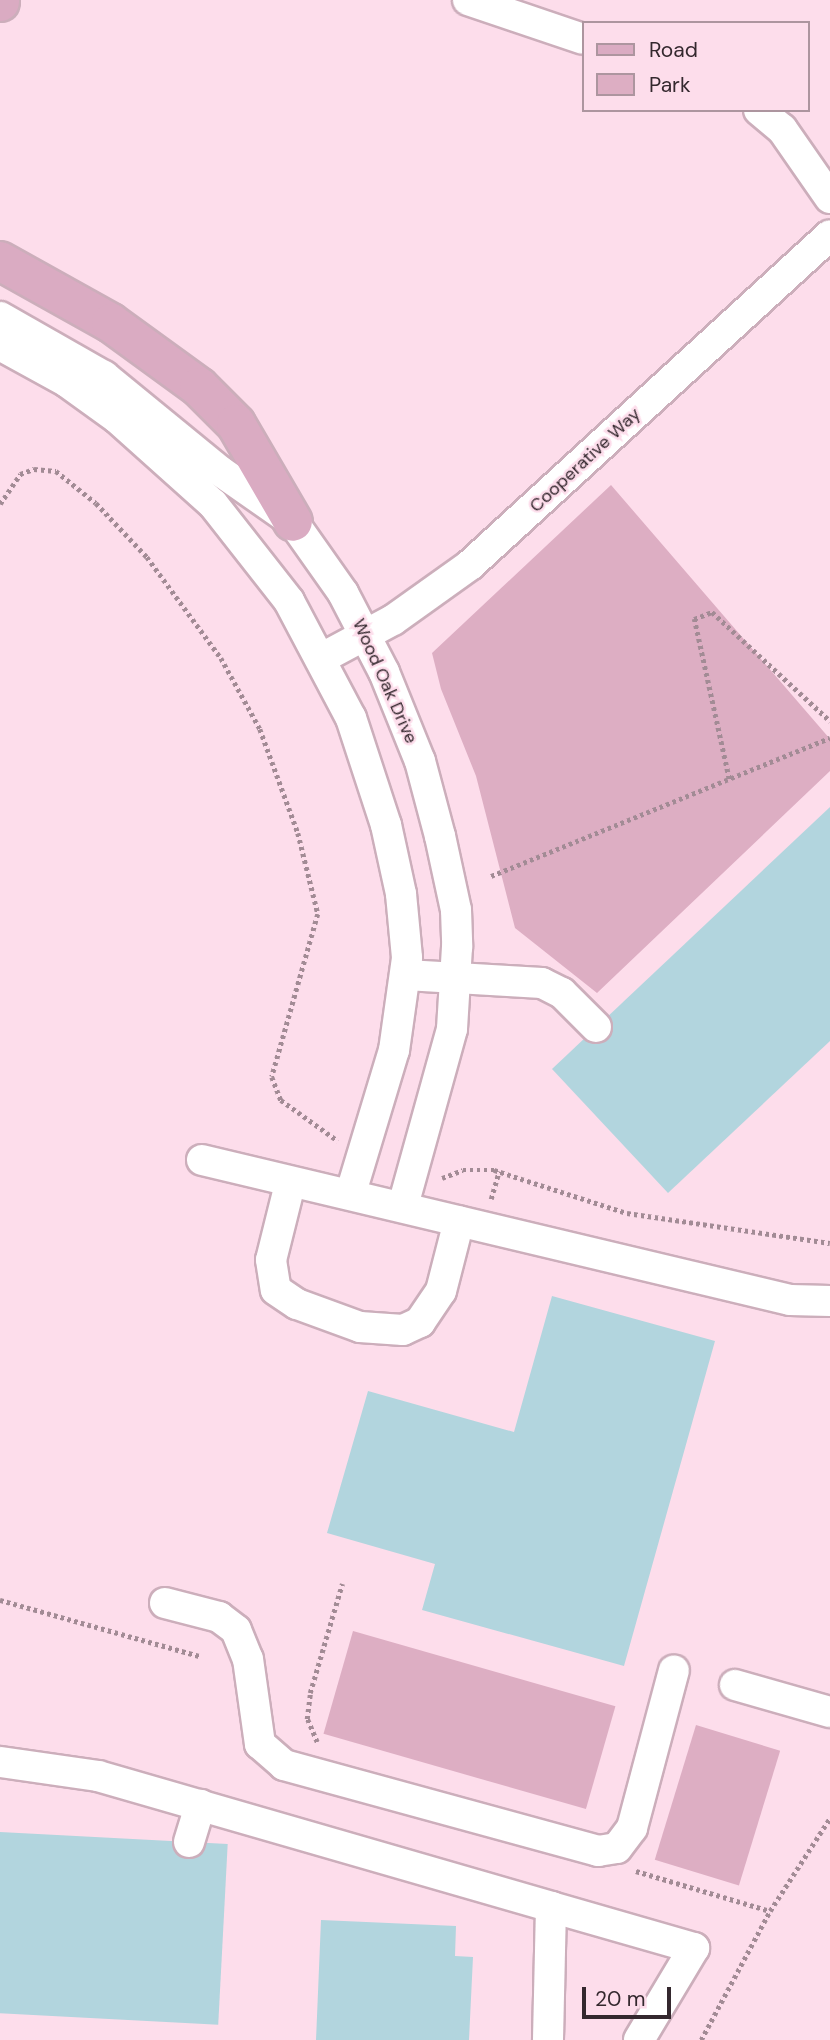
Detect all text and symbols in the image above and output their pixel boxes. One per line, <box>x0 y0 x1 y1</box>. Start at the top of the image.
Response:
legend <box>582 21 809 112</box>
text: Road <box>649 36 698 64</box>
text: Park <box>649 71 690 99</box>
street label: Cooperative Way <box>525 403 645 517</box>
street label: Wood Oak Drive <box>348 615 422 747</box>
scale bar <box>585 1974 674 2018</box>
text: 20 m <box>595 1985 646 2013</box>

